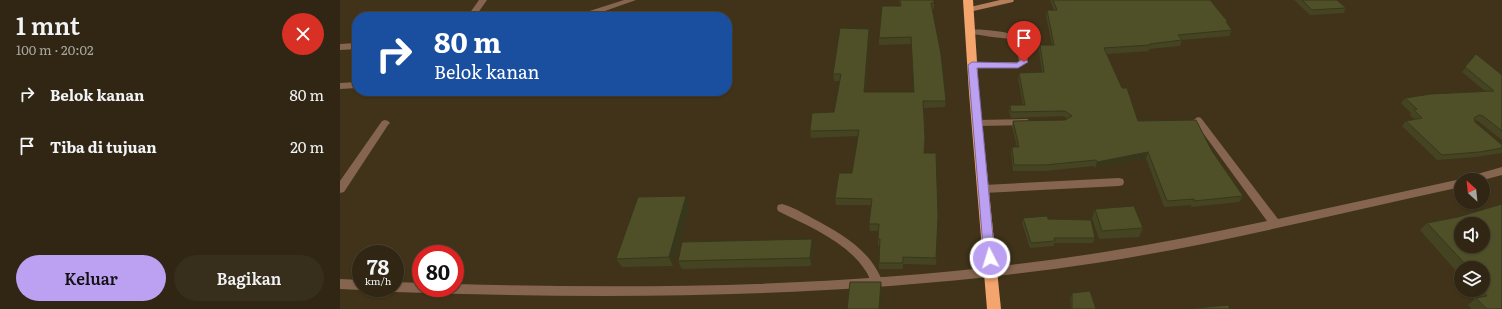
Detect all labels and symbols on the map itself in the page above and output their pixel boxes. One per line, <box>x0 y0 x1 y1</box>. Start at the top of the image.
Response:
pin <box>1007 21 1041 62</box>
north arrow <box>1454 173 1490 209</box>
position arrow <box>969 237 1011 279</box>
speed limit sign: 80 <box>412 245 464 297</box>

